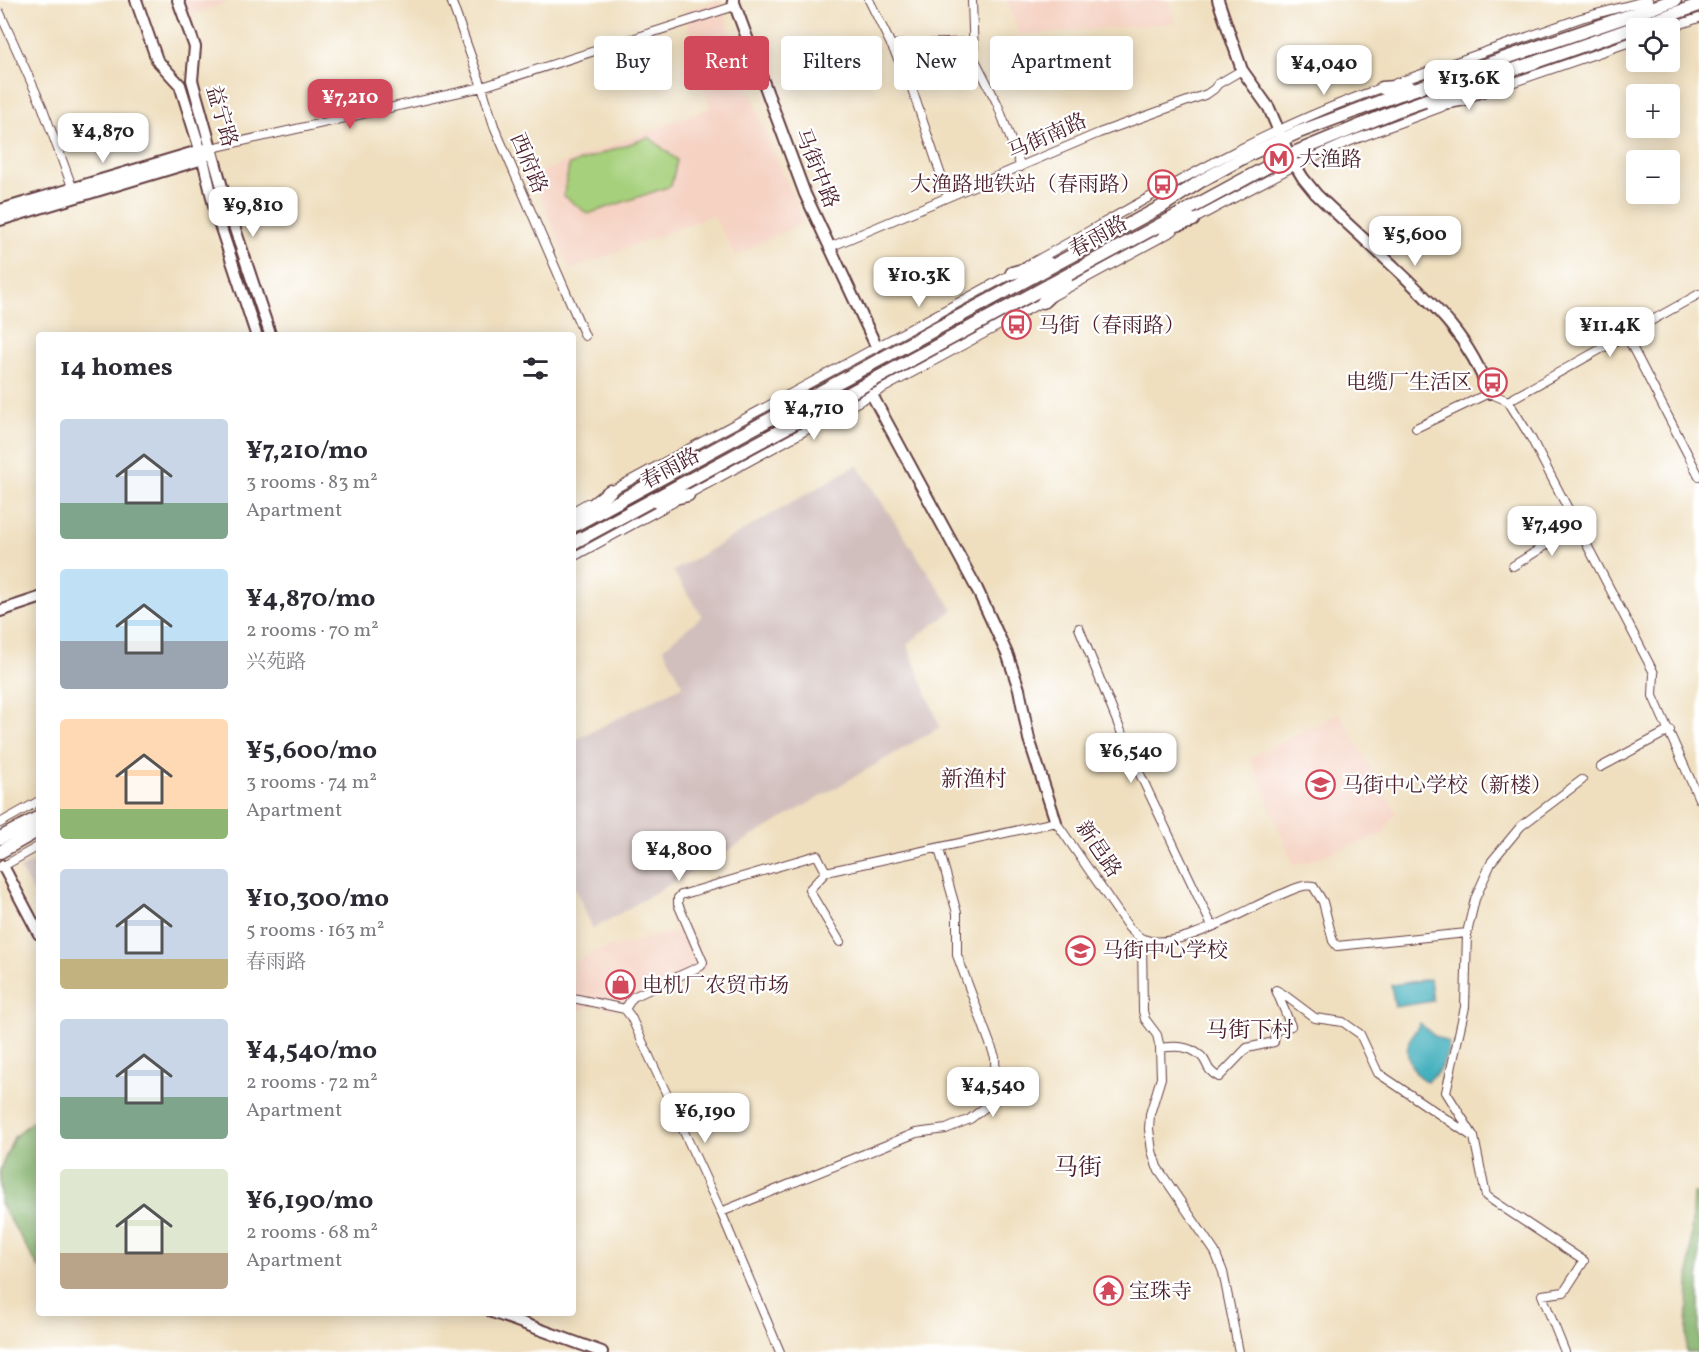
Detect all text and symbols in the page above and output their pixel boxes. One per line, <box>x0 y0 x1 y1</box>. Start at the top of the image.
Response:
map controls <box>1626 18 1680 204</box>
button: locate <box>1626 18 1680 72</box>
chip: Buy <box>594 36 672 90</box>
chip: Rent <box>684 36 769 90</box>
chip: Filters <box>781 36 882 90</box>
chip: New <box>894 36 978 90</box>
chip: Apartment <box>990 36 1133 90</box>
pin: ¥4,040 <box>1275 45 1373 96</box>
text: ¥4,040 <box>1291 50 1357 78</box>
pin: ¥13.6K <box>1420 60 1518 111</box>
text: ¥13.6K <box>1438 65 1500 93</box>
pin: ¥7,210 <box>301 79 399 130</box>
street label: 益宁路 <box>198 82 243 151</box>
text: ¥7,210 <box>322 84 378 112</box>
button: + <box>1626 84 1680 138</box>
street label: 马街南路 <box>1003 107 1092 168</box>
pin: ¥4,870 <box>54 113 152 164</box>
text: ¥4,870 <box>72 118 134 146</box>
street label: 马街中路 <box>786 124 845 213</box>
street label: 西府路 <box>502 129 553 198</box>
metro station icon: 大渔路 <box>1262 143 1294 175</box>
place label: 大渔路 <box>1299 146 1362 175</box>
button: − <box>1626 150 1680 204</box>
bus stop icon: 大渔路地铁站（春雨路） <box>1146 168 1178 200</box>
place label: 大渔路地铁站（春雨路） <box>910 171 1141 200</box>
pin: ¥9,810 <box>204 187 302 238</box>
text: ¥9,810 <box>223 192 283 220</box>
street label: 春雨路 <box>1064 209 1133 265</box>
pin: ¥5,600 <box>1366 216 1464 267</box>
text: ¥5,600 <box>1383 221 1447 249</box>
pin: ¥10.3K <box>870 257 968 308</box>
text: ¥10.3K <box>888 262 950 290</box>
pin: ¥11.4K <box>1561 307 1659 358</box>
bus stop icon: 马街（春雨路） <box>1001 309 1033 341</box>
place label: 马街（春雨路） <box>1038 312 1185 341</box>
text: ¥11.4K <box>1580 312 1641 340</box>
text: 14 homes <box>60 350 173 386</box>
icon: filters <box>519 352 552 385</box>
bus stop icon: 电缆厂生活区 <box>1477 366 1509 398</box>
place label: 电缆厂生活区 <box>1346 369 1472 398</box>
pin: ¥4,710 <box>765 390 863 441</box>
text: ¥4,710 <box>784 395 844 423</box>
text: ¥7,210/mo <box>246 433 368 469</box>
street label: 春雨路 <box>636 442 705 497</box>
icon: home <box>108 443 180 515</box>
text: 3 rooms · 83 m² <box>246 469 378 497</box>
text: Apartment <box>246 497 342 525</box>
pin: ¥7,490 <box>1503 506 1601 557</box>
text: ¥7,490 <box>1521 511 1583 539</box>
text: ¥4,870/mo <box>246 581 375 617</box>
icon: home <box>108 593 180 665</box>
text: 2 rooms · 70 m² <box>246 617 379 645</box>
text: 兴苑路 <box>246 649 306 677</box>
text: ¥5,600/mo <box>246 733 377 769</box>
pin: ¥6,540 <box>1082 733 1180 784</box>
text: ¥6,540 <box>1100 738 1162 766</box>
icon: home <box>108 743 180 815</box>
district label: 新渔村 <box>941 765 1007 796</box>
text: 3 rooms · 74 m² <box>246 769 377 797</box>
school or university icon: 马街中心学校（新楼） <box>1305 769 1337 801</box>
place label: 马街中心学校（新楼） <box>1342 772 1552 801</box>
text: Apartment <box>246 797 342 825</box>
street label: 新邑路 <box>1068 816 1127 884</box>
pin: ¥4,800 <box>630 831 728 882</box>
text: ¥4,800 <box>646 836 712 864</box>
text: ¥10,300/mo <box>246 881 389 917</box>
icon: home <box>108 893 180 965</box>
text: 5 rooms · 163 m² <box>246 917 384 945</box>
school or university icon: 马街中心学校 <box>1065 934 1097 966</box>
place label: 马街中心学校 <box>1102 937 1228 966</box>
text: 春雨路 <box>246 949 306 977</box>
shop icon: 电机厂农贸市场 <box>605 969 637 1001</box>
place label: 电机厂农贸市场 <box>642 972 789 1001</box>
district label: 马街下村 <box>1206 1016 1294 1047</box>
text: ¥4,540/mo <box>246 1033 377 1069</box>
icon: home <box>108 1043 180 1115</box>
pin: ¥4,540 <box>944 1067 1042 1118</box>
text: 2 rooms · 72 m² <box>246 1069 378 1097</box>
text: ¥4,540 <box>961 1072 1025 1100</box>
pin: ¥6,190 <box>656 1093 754 1144</box>
text: Apartment <box>246 1097 342 1125</box>
text: ¥6,190 <box>675 1098 736 1126</box>
district label: 马街 <box>1054 1152 1102 1186</box>
text: ¥6,190/mo <box>246 1183 373 1219</box>
icon: home <box>108 1193 180 1265</box>
text: 2 rooms · 68 m² <box>246 1219 378 1247</box>
text: Apartment <box>246 1247 342 1275</box>
temple icon: 宝珠寺 <box>1092 1275 1124 1307</box>
place label: 宝珠寺 <box>1129 1278 1192 1307</box>

